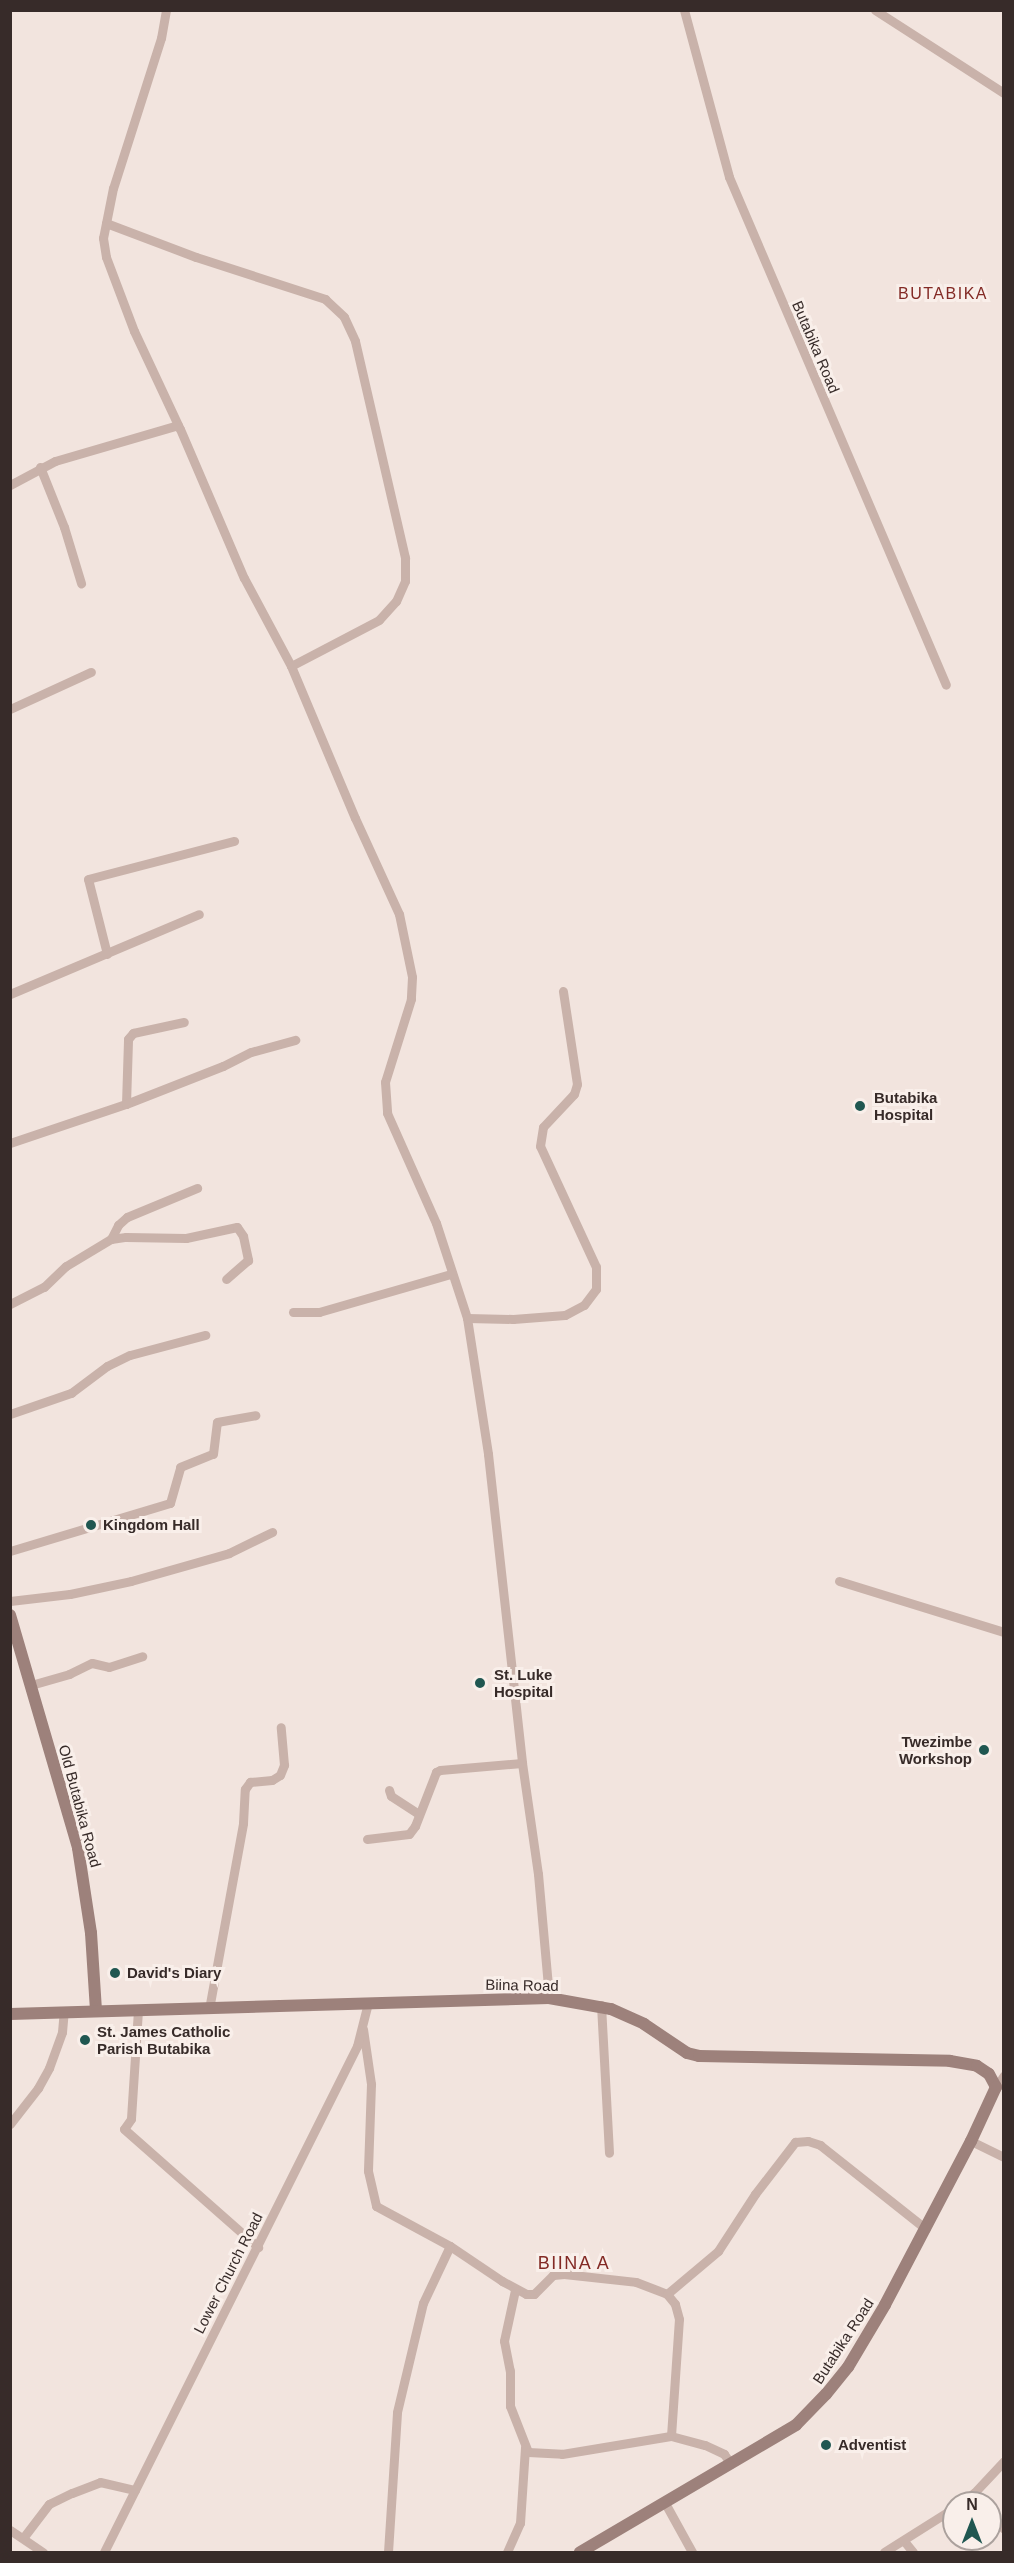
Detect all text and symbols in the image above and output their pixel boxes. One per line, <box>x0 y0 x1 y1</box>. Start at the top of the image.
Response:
district label: BUTABIKA <box>898 284 988 304</box>
street label: Butabika Road <box>788 298 844 396</box>
place label: Butabika Hospital <box>874 1088 937 1123</box>
marker: Butabika Hospital <box>851 1097 869 1115</box>
place label: Kingdom Hall <box>103 1516 200 1534</box>
marker: Kingdom Hall <box>84 1518 98 1532</box>
place label: St. Luke Hospital <box>494 1665 553 1700</box>
marker: St. Luke Hospital <box>471 1674 489 1692</box>
place label: Twezimbe Workshop <box>899 1732 972 1767</box>
street label: Old Butabika Road <box>55 1743 105 1869</box>
marker: Twezimbe Workshop <box>977 1743 991 1757</box>
place label: David's Diary <box>127 1964 221 1982</box>
marker: David's Diary <box>108 1966 122 1980</box>
street label: Biina Road <box>485 1975 559 1995</box>
place label: St. James Catholic Parish Butabika <box>97 2022 230 2057</box>
marker: St. James Catholic Parish Butabika <box>78 2033 92 2047</box>
street label: Lower Church Road <box>190 2209 266 2337</box>
district label: BIINA A <box>537 2252 611 2274</box>
street label: Butabika Road <box>809 2295 877 2387</box>
place label: Adventist <box>838 2436 906 2454</box>
marker: Adventist <box>819 2438 833 2452</box>
north arrow <box>942 2491 1002 2551</box>
text: N <box>966 2496 978 2513</box>

